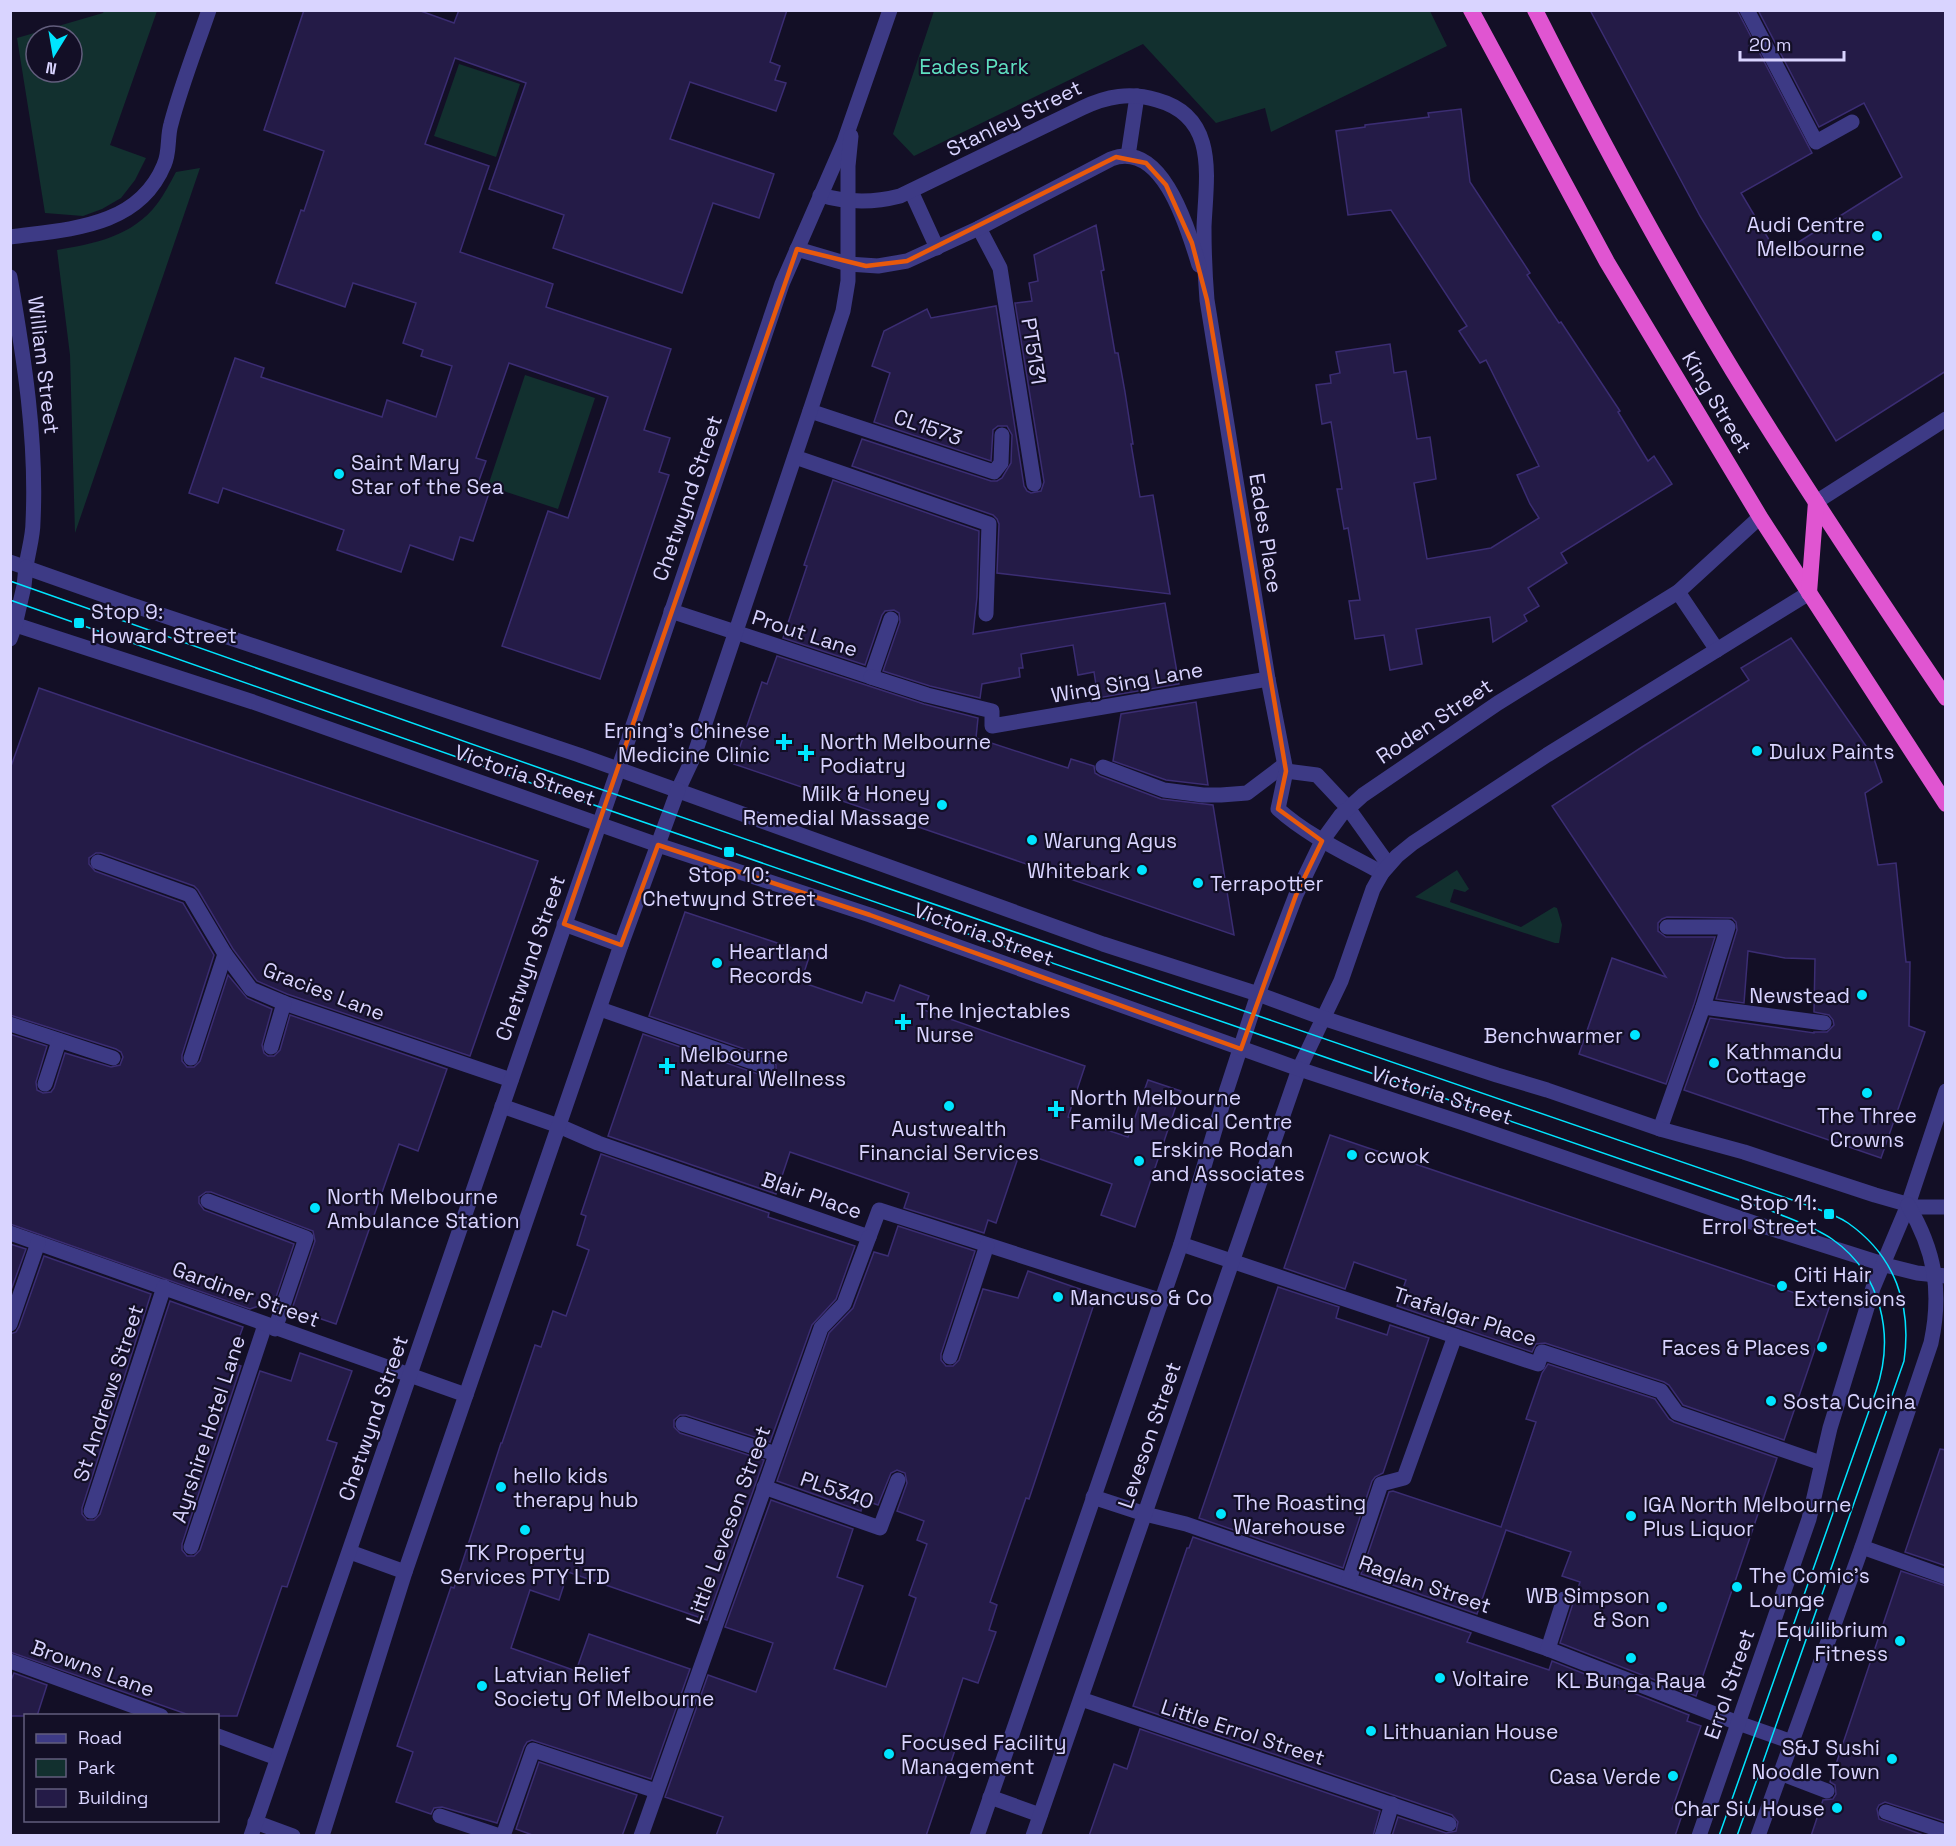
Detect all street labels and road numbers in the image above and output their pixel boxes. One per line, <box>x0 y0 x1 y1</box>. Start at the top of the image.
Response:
street label: Stanley Street <box>942 74 1086 162</box>
street label: William Street <box>22 295 66 435</box>
street label: PT5131 <box>1015 316 1053 386</box>
street label: King Street <box>1676 346 1758 458</box>
street label: CL1573 <box>890 403 966 451</box>
street label: Chetwynd Street <box>646 411 728 585</box>
street label: Eades Place <box>1243 471 1289 595</box>
street label: Prout Lane <box>749 603 861 663</box>
street label: Wing Sing Lane <box>1049 655 1205 709</box>
street label: Roden Street <box>1371 672 1497 770</box>
street label: Victoria Street <box>451 738 599 812</box>
street label: Chetwynd Street <box>489 871 571 1045</box>
street label: Victoria Street <box>910 896 1058 972</box>
street label: Gracies Lane <box>259 955 389 1027</box>
street label: Victoria Street <box>1368 1059 1516 1131</box>
street label: Blair Place <box>758 1165 866 1225</box>
street label: Gardiner Street <box>169 1255 323 1333</box>
street label: Trafalgar Place <box>1390 1280 1540 1352</box>
street label: St Andrews Street <box>67 1301 149 1485</box>
street label: Chetwynd Street <box>332 1331 414 1505</box>
street label: Ayrshire Hotel Lane <box>165 1332 251 1526</box>
street label: Leveson Street <box>1111 1358 1187 1512</box>
street label: Little Leveson Street <box>680 1422 776 1628</box>
street label: PL5340 <box>797 1465 877 1515</box>
street label: Raglan Street <box>1355 1549 1495 1619</box>
street label: Errol Street <box>1698 1625 1760 1743</box>
street label: Browns Lane <box>28 1633 158 1703</box>
street label: Little Errol Street <box>1158 1693 1328 1771</box>

